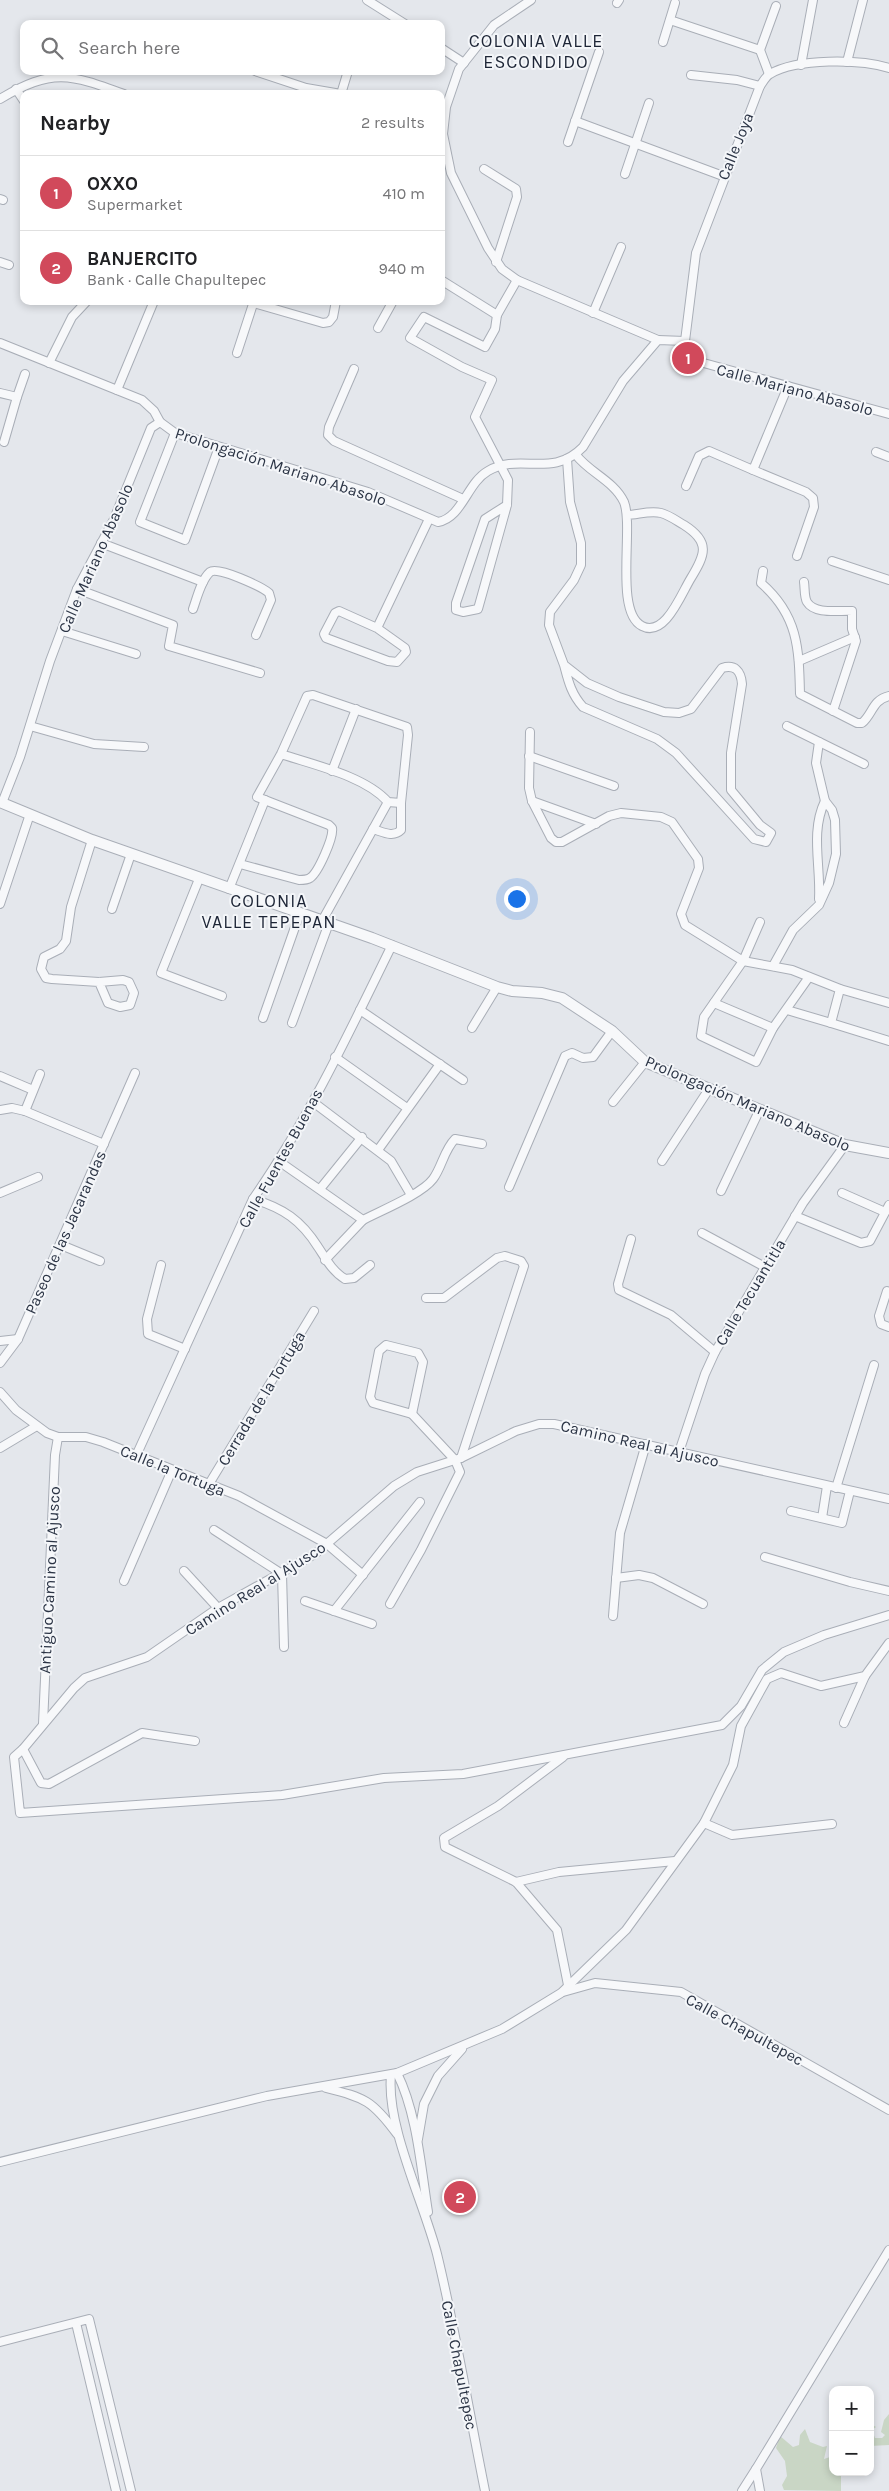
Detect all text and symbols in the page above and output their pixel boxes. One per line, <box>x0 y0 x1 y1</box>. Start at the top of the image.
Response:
search box <box>20 20 445 75</box>
district label: COLONIA VALLE ESCONDIDO <box>469 30 603 73</box>
icon: search <box>38 34 66 62</box>
text: Search here <box>78 37 180 59</box>
street label: Calle Joya <box>713 110 758 183</box>
text: Nearby <box>40 111 110 135</box>
text: 2 results <box>361 113 425 132</box>
text: OXXO <box>87 173 138 195</box>
text: 1 <box>53 184 59 203</box>
text: 410 m <box>383 184 425 203</box>
text: Supermarket <box>87 195 183 214</box>
text: BANJERCITO <box>87 248 198 270</box>
text: 2 <box>51 259 61 278</box>
text: 940 m <box>379 259 425 278</box>
text: Bank · Calle Chapultepec <box>87 270 266 289</box>
pin: 1 <box>672 339 704 377</box>
street label: Calle Mariano Abasolo <box>714 359 875 420</box>
street label: Prolongación Mariano Abasolo <box>173 423 389 510</box>
street label: Calle Mariano Abasolo <box>54 481 137 636</box>
your location <box>504 886 530 912</box>
district label: COLONIA VALLE TEPEPAN <box>201 890 337 933</box>
street label: Prolongación Mariano Abasolo <box>642 1052 853 1155</box>
street label: Calle Fuentes Buenas <box>234 1085 327 1231</box>
street label: Paseo de las Jacarandas <box>21 1147 110 1317</box>
street label: Calle Tecuantitla <box>711 1235 790 1349</box>
street label: Cerrada de la Tortuga <box>214 1327 309 1469</box>
street label: Camino Real al Ajusco <box>559 1416 721 1471</box>
street label: Calle la Tortuga <box>118 1441 228 1500</box>
street label: Antiguo Camino al Ajusco <box>35 1486 64 1674</box>
street label: Camino Real al Ajusco <box>182 1537 329 1639</box>
street label: Calle Chapultepec <box>683 1989 807 2070</box>
pin: 2 <box>444 2178 476 2216</box>
street label: Calle Chapultepec <box>438 2299 481 2431</box>
map controls <box>829 2386 874 2476</box>
button: + <box>829 2386 874 2431</box>
button: − <box>829 2431 874 2476</box>

